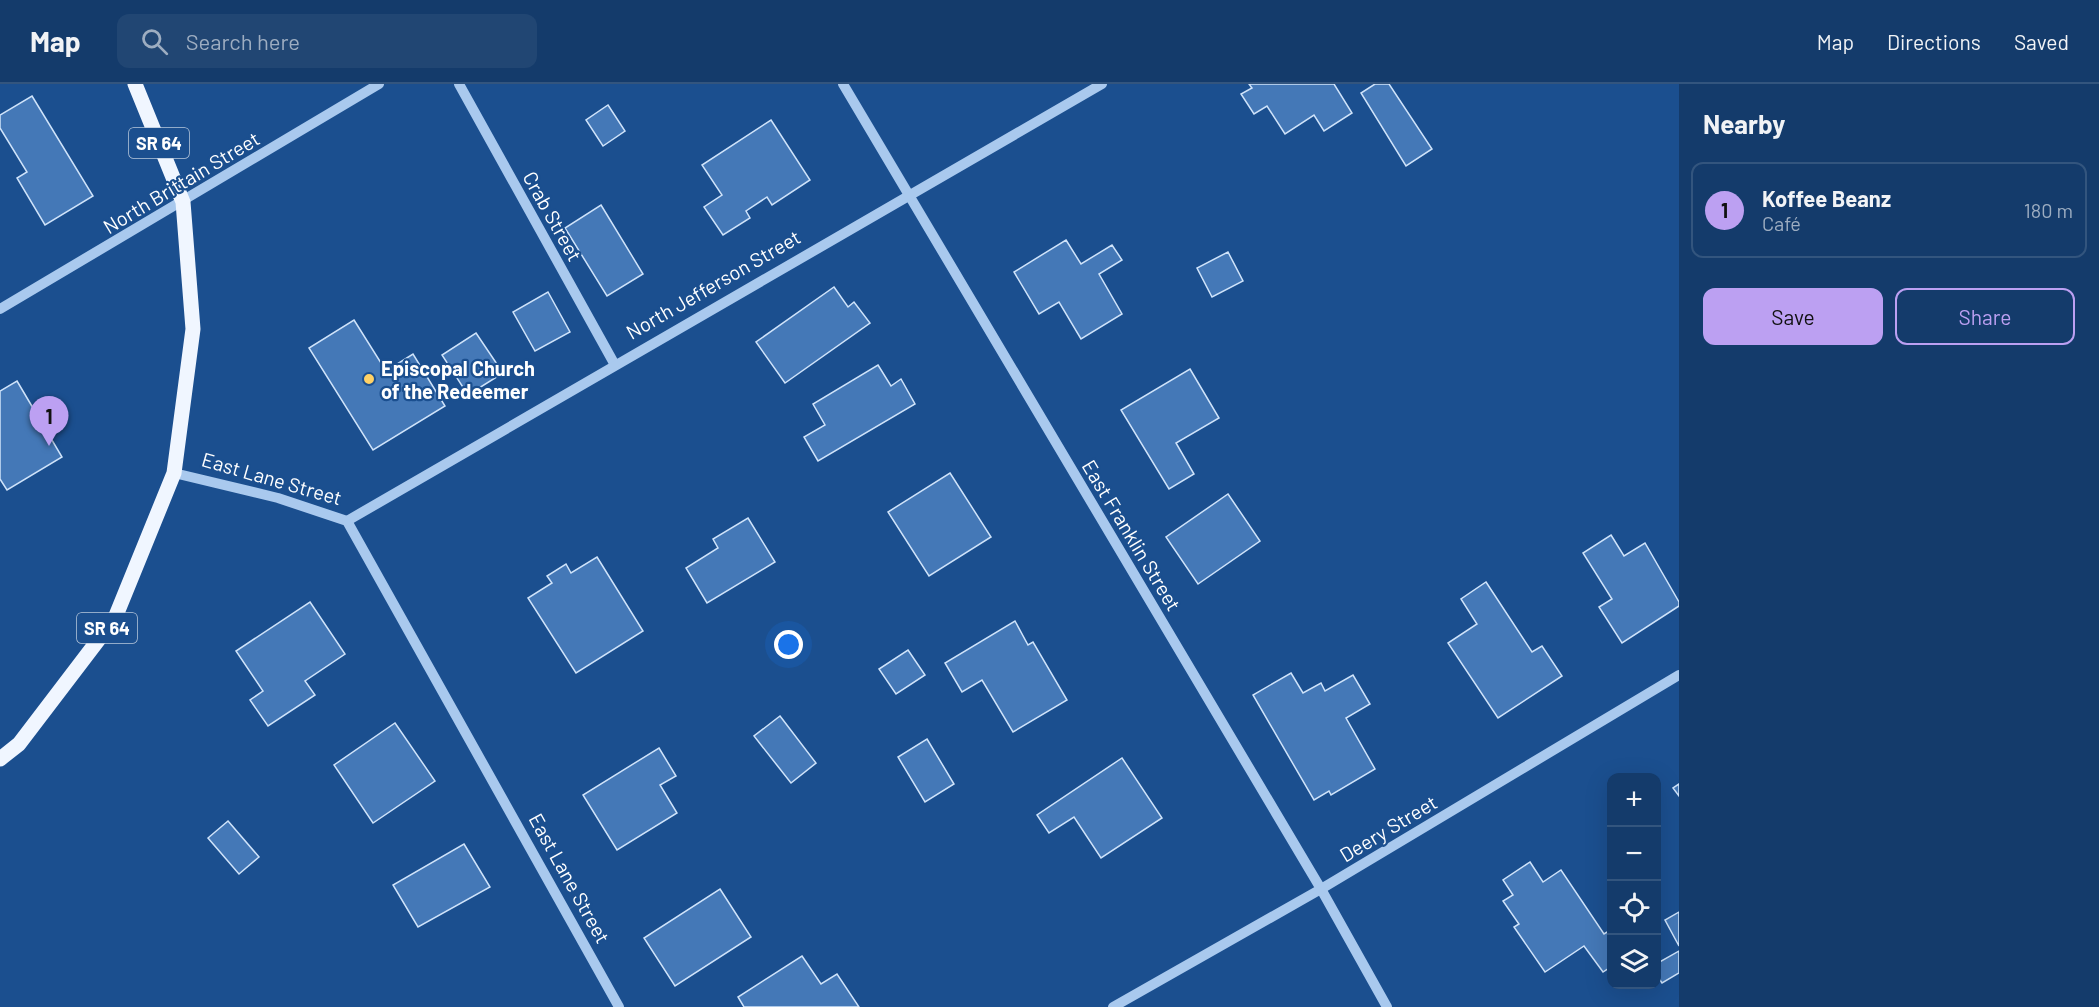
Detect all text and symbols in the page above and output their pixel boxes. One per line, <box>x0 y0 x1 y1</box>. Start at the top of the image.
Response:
search box <box>117 14 537 68</box>
text: Map <box>30 24 81 58</box>
icon: search <box>138 25 171 58</box>
text: Search here <box>186 28 300 54</box>
text: Map <box>1817 29 1854 54</box>
text: Directions <box>1887 29 1981 54</box>
text: Saved <box>2014 29 2069 54</box>
text: Nearby <box>1703 108 1785 139</box>
street label: North Brittain Street <box>98 126 264 238</box>
road number: SR 64 <box>129 128 189 158</box>
street label: Crab Street <box>518 167 588 265</box>
text: Koffee Beanz <box>1762 185 1891 211</box>
text: 1 <box>1721 198 1728 222</box>
text: 180 m <box>2024 198 2073 222</box>
text: Café <box>1762 211 1801 235</box>
street label: North Jefferson Street <box>622 224 804 344</box>
button: Save <box>1703 288 1883 345</box>
button: Share <box>1895 288 2075 345</box>
place label: Episcopal Church of the Redeemer <box>381 356 535 403</box>
marker: Episcopal Church of the Redeemer <box>362 372 376 386</box>
pin: 1 <box>29 396 68 446</box>
street label: East Lane Street <box>199 447 345 509</box>
street label: East Franklin Street <box>1078 455 1186 615</box>
road number: SR 64 <box>77 613 137 643</box>
your location <box>774 630 803 659</box>
map controls <box>1607 773 1661 989</box>
button: + <box>1607 773 1661 827</box>
street label: Deery Street <box>1335 790 1441 866</box>
street label: East Lane Street <box>524 809 616 947</box>
button: − <box>1607 827 1661 881</box>
button: locate <box>1607 881 1661 935</box>
button: layers <box>1607 935 1661 989</box>

